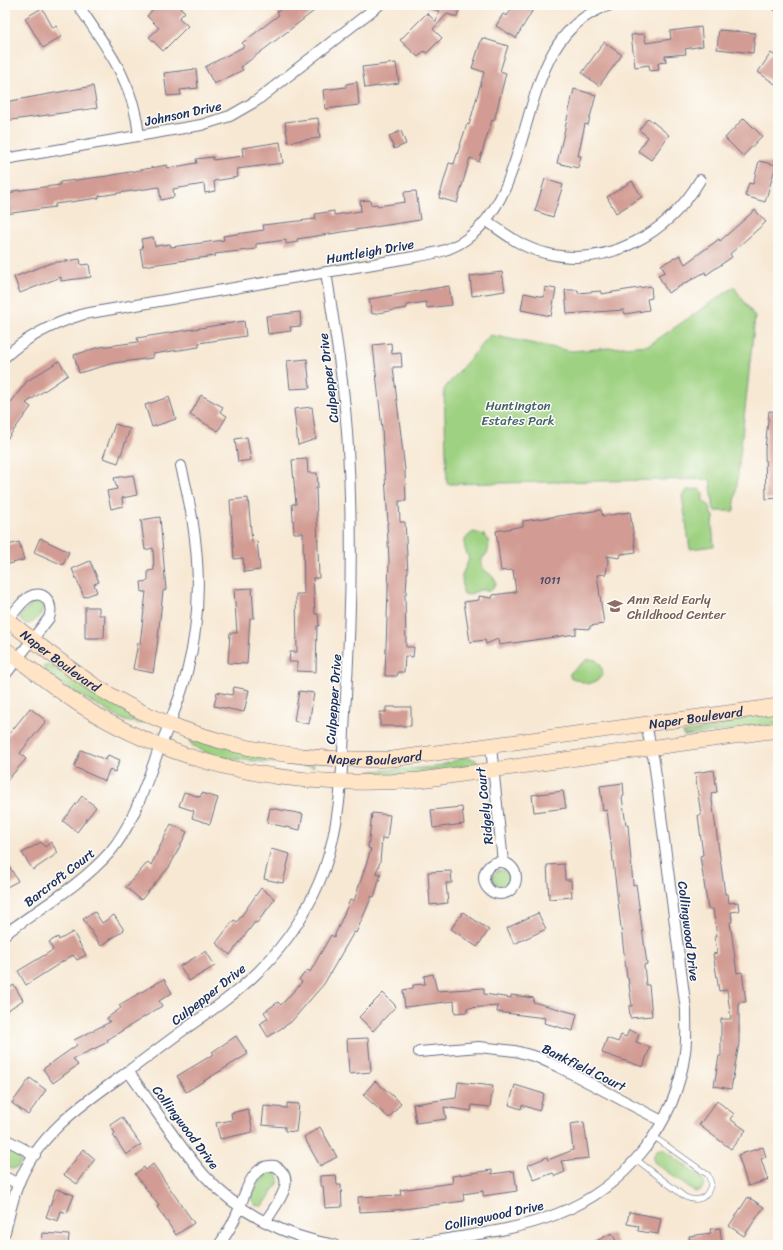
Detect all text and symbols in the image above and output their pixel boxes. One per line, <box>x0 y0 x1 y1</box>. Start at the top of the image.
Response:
street label: Johnson Drive <box>141 94 224 133</box>
street label: Huntleigh Drive <box>324 232 416 271</box>
street label: Culpepper Drive <box>312 331 345 424</box>
park label: Huntington Estates Park <box>481 394 555 432</box>
house number: 1011 <box>539 571 561 590</box>
place label: Ann Reid Early Childhood Center <box>626 588 726 626</box>
school or university icon: Ann Reid Early Childhood Center <box>606 597 624 615</box>
street label: Naper Boulevard <box>15 623 106 699</box>
street label: Culpepper Drive <box>319 653 348 745</box>
street label: Naper Boulevard <box>647 700 745 736</box>
street label: Naper Boulevard <box>327 744 425 772</box>
street label: Ridgely Court <box>469 765 500 846</box>
street label: Barcroft Court <box>19 842 100 913</box>
street label: Collingwood Drive <box>671 880 706 982</box>
street label: Culpepper Drive <box>166 957 251 1031</box>
street label: Bankfield Court <box>538 1037 630 1098</box>
street label: Collingwood Drive <box>146 1080 225 1174</box>
street label: Collingwood Drive <box>443 1194 546 1237</box>

